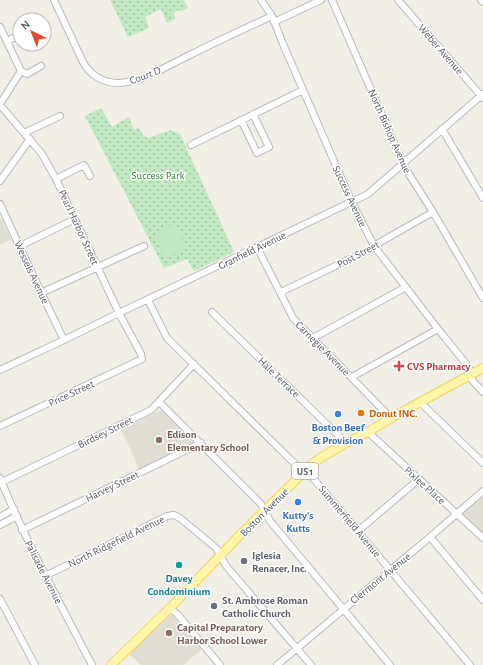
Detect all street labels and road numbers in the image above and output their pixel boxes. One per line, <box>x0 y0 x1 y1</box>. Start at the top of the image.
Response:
street label: Weber Avenue <box>416 22 465 77</box>
street label: Court D <box>128 65 162 86</box>
street label: North Bishop Avenue <box>366 88 413 175</box>
street label: Success Avenue <box>331 164 369 229</box>
street label: Pearl Harbor Street <box>56 188 101 267</box>
street label: Granfield Avenue <box>217 229 288 272</box>
street label: Wessels Avenue <box>12 239 51 305</box>
street label: Post Street <box>335 239 382 270</box>
street label: Carnegie Avenue <box>293 319 352 378</box>
street label: Hale Terrace <box>256 355 302 400</box>
street label: Price Street <box>47 378 96 409</box>
street label: Birdsey Street <box>76 414 135 450</box>
road number: US 1 <box>292 463 318 479</box>
street label: Pixlee Place <box>402 464 447 506</box>
street label: Harvey Street <box>84 469 141 504</box>
street label: Summerfield Avenue <box>316 483 383 559</box>
street label: Boston Avenue <box>238 486 291 539</box>
street label: North Ridgefield Avenue <box>66 513 166 570</box>
street label: Palisade Avenue <box>23 539 64 606</box>
street label: Clermont Avenue <box>348 551 413 606</box>

